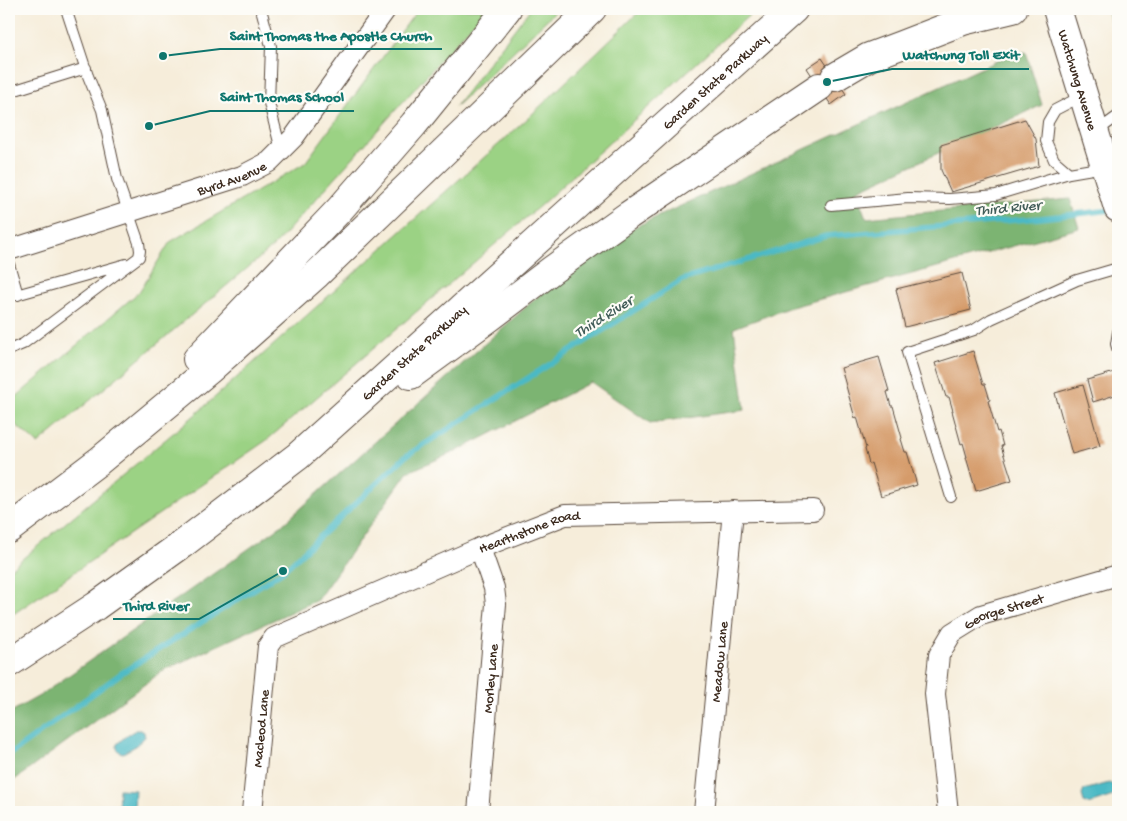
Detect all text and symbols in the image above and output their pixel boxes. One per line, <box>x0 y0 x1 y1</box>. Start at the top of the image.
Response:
callout: Saint Thomas the Apostle Church <box>220 19 442 49</box>
text: Saint Thomas the Apostle Church <box>230 28 432 46</box>
street label: Watchung Avenue <box>1053 28 1100 134</box>
street label: Garden State Parkway <box>660 31 772 134</box>
callout: Watchung Toll Exit <box>892 39 1029 69</box>
text: Watchung Toll Exit <box>902 47 1021 65</box>
callout: Saint Thomas School <box>210 81 354 111</box>
text: Saint Thomas School <box>220 89 345 107</box>
street label: Byrd Avenue <box>195 158 271 201</box>
water label: Third River <box>975 197 1044 221</box>
water label: Third River <box>572 291 639 343</box>
street label: Garden State Parkway <box>359 302 471 406</box>
street label: Hearthstone Road <box>477 509 582 559</box>
callout: Third River <box>113 589 199 619</box>
street label: George Street <box>961 591 1047 635</box>
text: Third River <box>122 598 190 616</box>
street label: Meadow Lane <box>709 620 733 703</box>
street label: Morley Lane <box>481 643 504 714</box>
street label: Macleod Lane <box>250 688 275 768</box>

